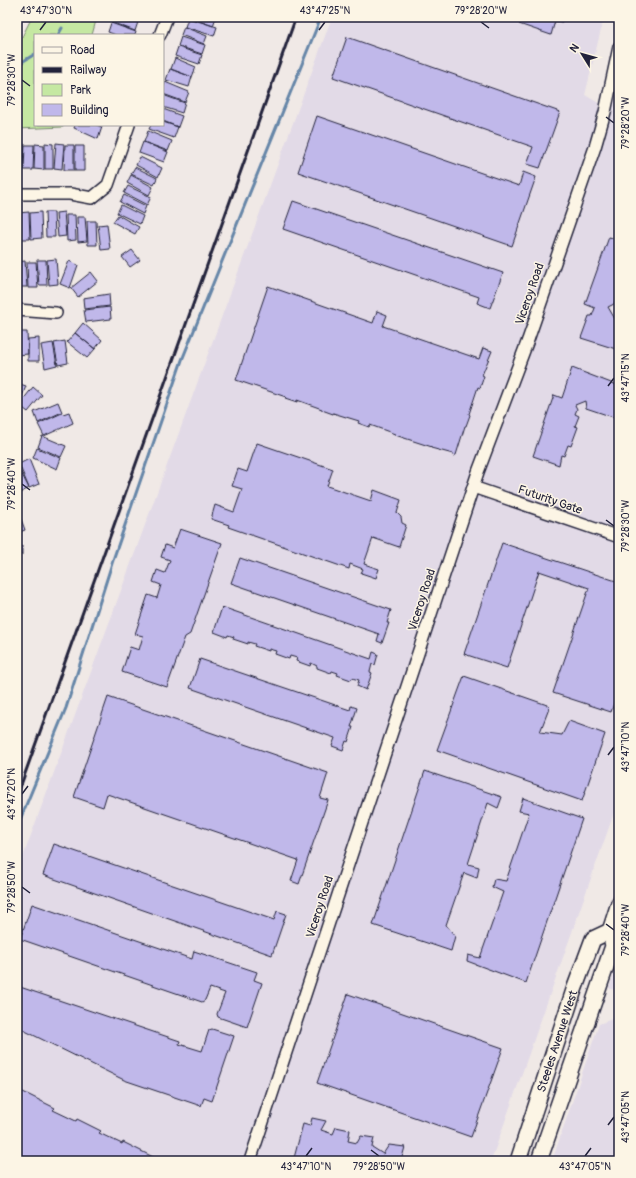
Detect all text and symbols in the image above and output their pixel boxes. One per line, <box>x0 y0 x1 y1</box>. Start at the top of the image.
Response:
text: 43°47'30"N <box>20 5 72 17</box>
text: 43°47'25"N <box>300 5 351 17</box>
text: 79°28'20"W <box>455 5 508 17</box>
legend <box>34 34 164 126</box>
north arrow <box>562 34 602 74</box>
text: N <box>567 41 582 55</box>
text: Road <box>70 43 95 58</box>
text: 79°28'30"W <box>6 53 18 106</box>
text: Railway <box>70 63 106 78</box>
text: Park <box>70 83 91 98</box>
text: 79°28'20"W <box>620 96 632 149</box>
text: Building <box>70 103 109 118</box>
street label: Viceroy Road <box>512 261 548 327</box>
text: 43°47'15"N <box>620 353 632 402</box>
text: 79°28'40"W <box>6 457 18 510</box>
street label: Futurity Gate <box>516 482 584 518</box>
text: 79°28'30"W <box>620 499 632 552</box>
street label: Viceroy Road <box>405 567 439 633</box>
text: 43°47'10"N <box>620 722 632 772</box>
text: 43°47'20"N <box>6 768 18 820</box>
text: 79°28'50"W <box>6 860 18 913</box>
street label: Viceroy Road <box>303 874 337 940</box>
text: 79°28'40"W <box>620 903 632 956</box>
street label: Steeles Avenue West <box>534 988 581 1094</box>
text: 43°47'05"N <box>620 1091 632 1143</box>
text: 43°47'10"N <box>281 1161 331 1173</box>
text: 79°28'50"W <box>353 1161 406 1173</box>
text: 43°47'05"N <box>559 1161 611 1173</box>

